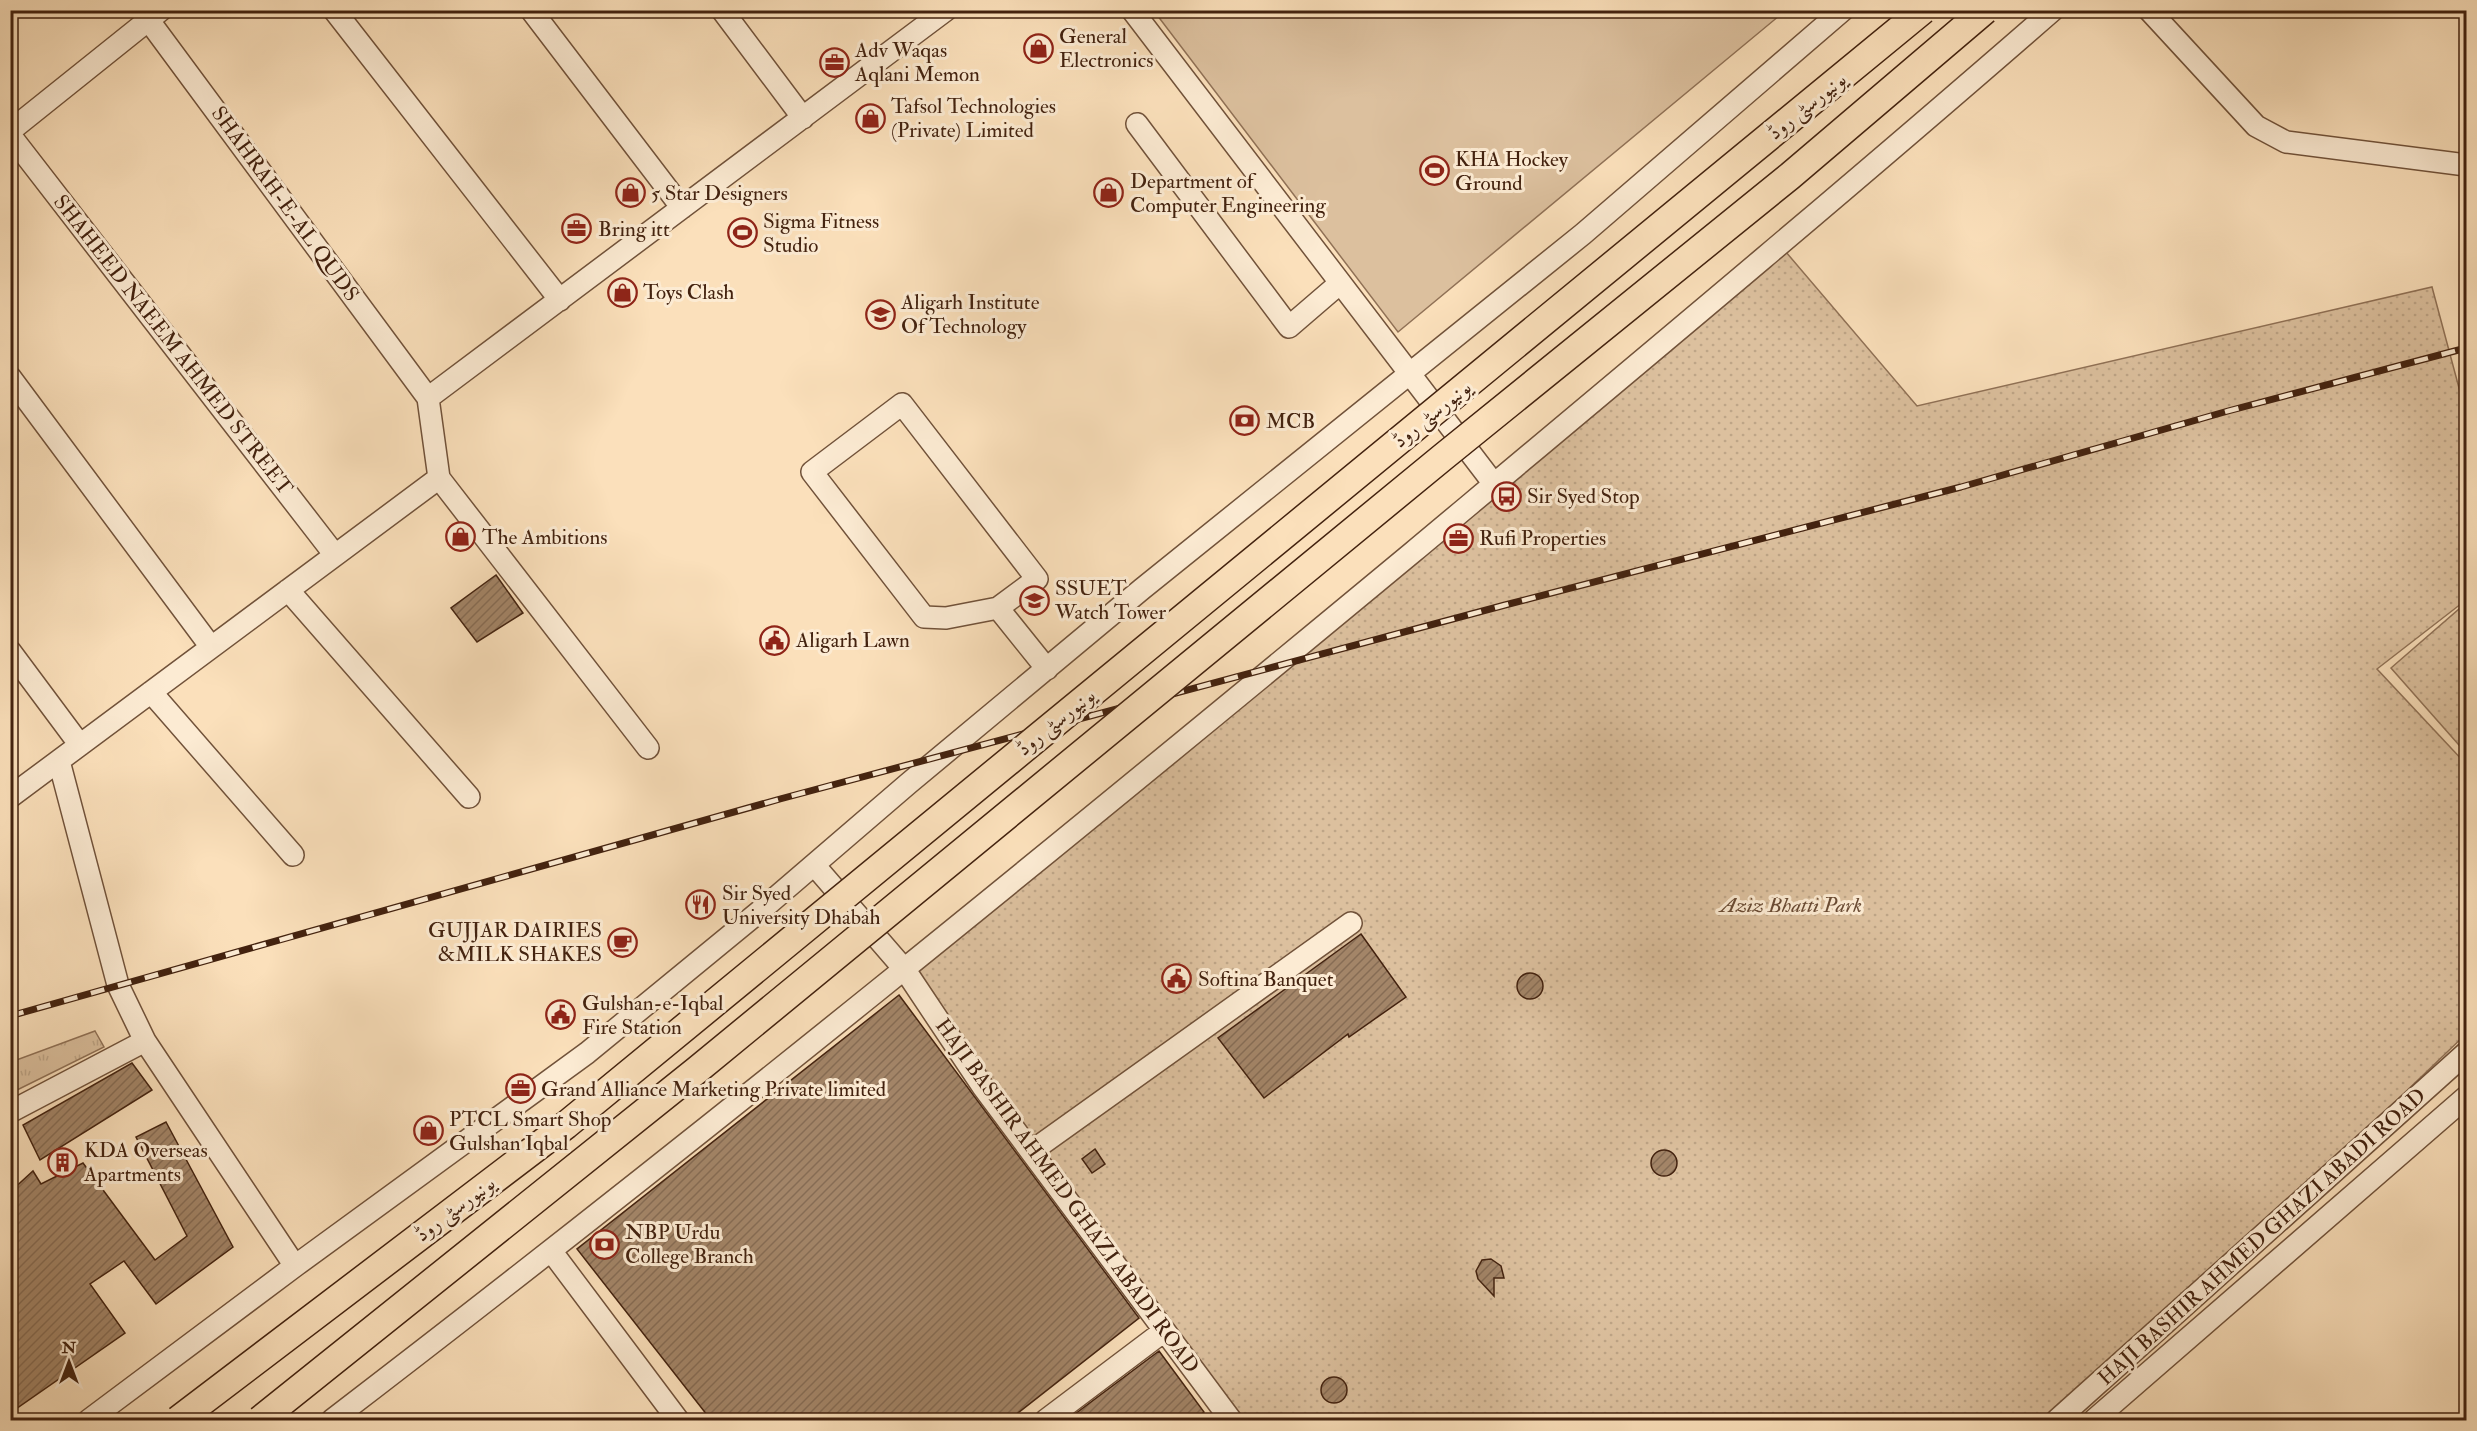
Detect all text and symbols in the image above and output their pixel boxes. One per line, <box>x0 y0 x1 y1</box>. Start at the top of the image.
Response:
place label: General Electronics <box>1059 23 1153 74</box>
shop icon: General Electronics <box>1022 32 1054 64</box>
place label: Adv Waqas Aqlani Memon <box>854 37 980 88</box>
office icon: Adv Waqas Aqlani Memon <box>818 46 850 78</box>
street label: یونیورسٹی روڈ <box>1762 65 1853 147</box>
place label: Tafsol Technologies (Private) Limited <box>891 93 1056 144</box>
street label: SHAHRAH-E-AL QUDS <box>205 101 365 307</box>
shop icon: Tafsol Technologies (Private) Limited <box>854 102 886 134</box>
place label: KHA Hockey Ground <box>1455 146 1569 197</box>
sports icon: KHA Hockey Ground <box>1418 155 1450 187</box>
place label: Department of Computer Engineering <box>1130 168 1326 219</box>
shop icon: 5 Star Designers <box>614 177 646 209</box>
shop icon: Department of Computer Engineering <box>1093 177 1125 209</box>
place label: 5 Star Designers <box>651 180 788 207</box>
street label: SHAHEED NAEEM AHMED STREET <box>47 189 299 501</box>
place label: Sigma Fitness Studio <box>763 208 879 259</box>
office icon: Bring itt <box>561 213 593 245</box>
place label: Bring itt <box>598 216 670 243</box>
sports icon: Sigma Fitness Studio <box>726 217 758 249</box>
shop icon: Toys Clash <box>606 276 638 308</box>
place label: Toys Clash <box>643 279 734 306</box>
place label: Aligarh Institute Of Technology <box>900 289 1040 340</box>
school or university icon: Aligarh Institute Of Technology <box>864 298 896 330</box>
street label: یونیورسٹی روڈ <box>1387 373 1478 455</box>
bank icon: MCB <box>1229 405 1261 437</box>
place label: MCB <box>1266 408 1315 435</box>
bus stop icon: Sir Syed Stop <box>1490 480 1522 512</box>
place label: Sir Syed Stop <box>1527 483 1640 510</box>
shop icon: The Ambitions <box>445 521 477 553</box>
office icon: Rufi Properties <box>1442 522 1474 554</box>
place label: The Ambitions <box>482 524 607 551</box>
place label: Rufi Properties <box>1479 525 1606 552</box>
place label: SSUET Watch Tower <box>1054 575 1166 626</box>
school or university icon: SSUET Watch Tower <box>1018 584 1050 616</box>
public building icon: Aligarh Lawn <box>759 624 791 656</box>
place label: Aligarh Lawn <box>795 627 910 654</box>
street label: یونیورسٹی روڈ <box>1011 681 1102 763</box>
place label: Sir Syed University Dhabah <box>722 880 881 931</box>
restaurant icon: Sir Syed University Dhabah <box>685 889 717 921</box>
park label: Aziz Bhatti Park <box>1718 892 1862 919</box>
place label: GUJJAR DAIRIES &MILK SHAKES <box>428 917 602 968</box>
cafe icon: GUJJAR DAIRIES &MILK SHAKES <box>607 926 639 958</box>
public building icon: Softina Banquet <box>1161 963 1193 995</box>
place label: Softina Banquet <box>1198 966 1334 993</box>
place label: Gulshan-e-Iqbal Fire Station <box>582 990 724 1041</box>
public building icon: Gulshan-e-Iqbal Fire Station <box>545 999 577 1031</box>
street label: HAJI BASHIR AHMED GHAZI ABADI ROAD <box>929 1013 1205 1379</box>
office icon: Grand Alliance Marketing Private limited <box>504 1073 536 1105</box>
place label: Grand Alliance Marketing Private limited <box>541 1076 887 1103</box>
street label: HAJI BASHIR AHMED GHAZI ABADI ROAD <box>2092 1082 2432 1392</box>
place label: PTCL Smart Shop Gulshan Iqbal <box>449 1106 611 1157</box>
shop icon: PTCL Smart Shop Gulshan Iqbal <box>412 1115 444 1147</box>
place label: KDA Overseas Apartments <box>83 1137 208 1188</box>
building icon: KDA Overseas Apartments <box>47 1146 79 1178</box>
street label: یونیورسٹی روڈ <box>409 1169 502 1249</box>
place label: NBP Urdu College Branch <box>625 1219 754 1270</box>
bank icon: NBP Urdu College Branch <box>588 1228 620 1260</box>
north arrow <box>39 1332 99 1392</box>
text: N <box>61 1338 77 1358</box>

